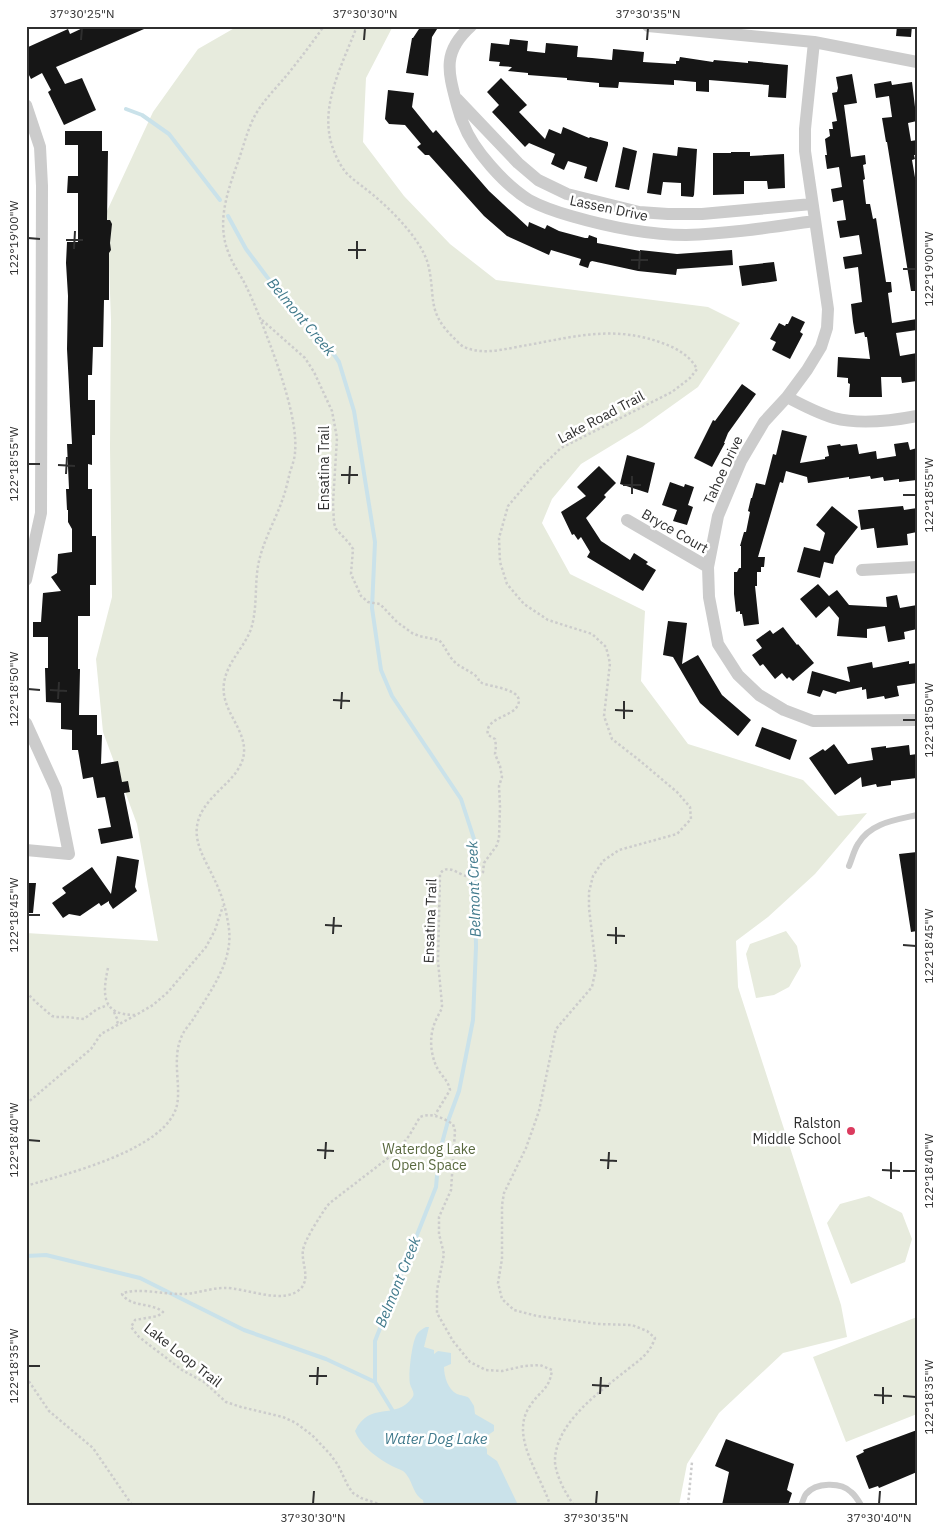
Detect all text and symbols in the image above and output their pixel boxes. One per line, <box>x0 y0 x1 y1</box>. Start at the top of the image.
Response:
text: 37°30'25"N <box>49 6 115 21</box>
text: 37°30'30"N <box>332 6 398 21</box>
text: 37°30'35"N <box>615 6 681 21</box>
street label: Lassen Drive <box>568 191 650 225</box>
text: 122°19'00"W <box>6 200 21 275</box>
text: 122°19'00"W <box>921 231 936 306</box>
water label: Belmont Creek <box>263 274 340 360</box>
street label: Lake Road Trail <box>555 387 647 447</box>
street label: Ensatina Trail <box>315 425 333 510</box>
text: 122°18'55"W <box>6 426 21 501</box>
street label: Tahoe Drive <box>699 432 747 507</box>
text: 122°18'55"W <box>921 457 936 532</box>
street label: Bryce Court <box>639 505 712 557</box>
text: 122°18'50"W <box>6 651 21 726</box>
text: 122°18'50"W <box>921 682 936 757</box>
water label: Belmont Creek <box>462 840 485 937</box>
text: 122°18'45"W <box>6 877 21 952</box>
street label: Ensatina Trail <box>420 878 440 964</box>
text: 122°18'45"W <box>921 908 936 983</box>
text: 122°18'40"W <box>6 1102 21 1177</box>
place label: Ralston Middle School <box>752 1114 841 1148</box>
marker: Ralston Middle School <box>845 1125 857 1137</box>
text: 122°18'40"W <box>921 1133 936 1208</box>
park label: Waterdog Lake Open Space <box>382 1140 476 1174</box>
water label: Belmont Creek <box>371 1233 424 1330</box>
street label: Lake Loop Trail <box>140 1319 226 1391</box>
text: 122°18'35"W <box>6 1328 21 1403</box>
text: 122°18'35"W <box>921 1359 936 1434</box>
water label: Water Dog Lake <box>385 1429 488 1448</box>
text: 37°30'30"N <box>280 1510 346 1525</box>
text: 37°30'35"N <box>563 1510 629 1525</box>
text: 37°30'40"N <box>846 1510 912 1525</box>

